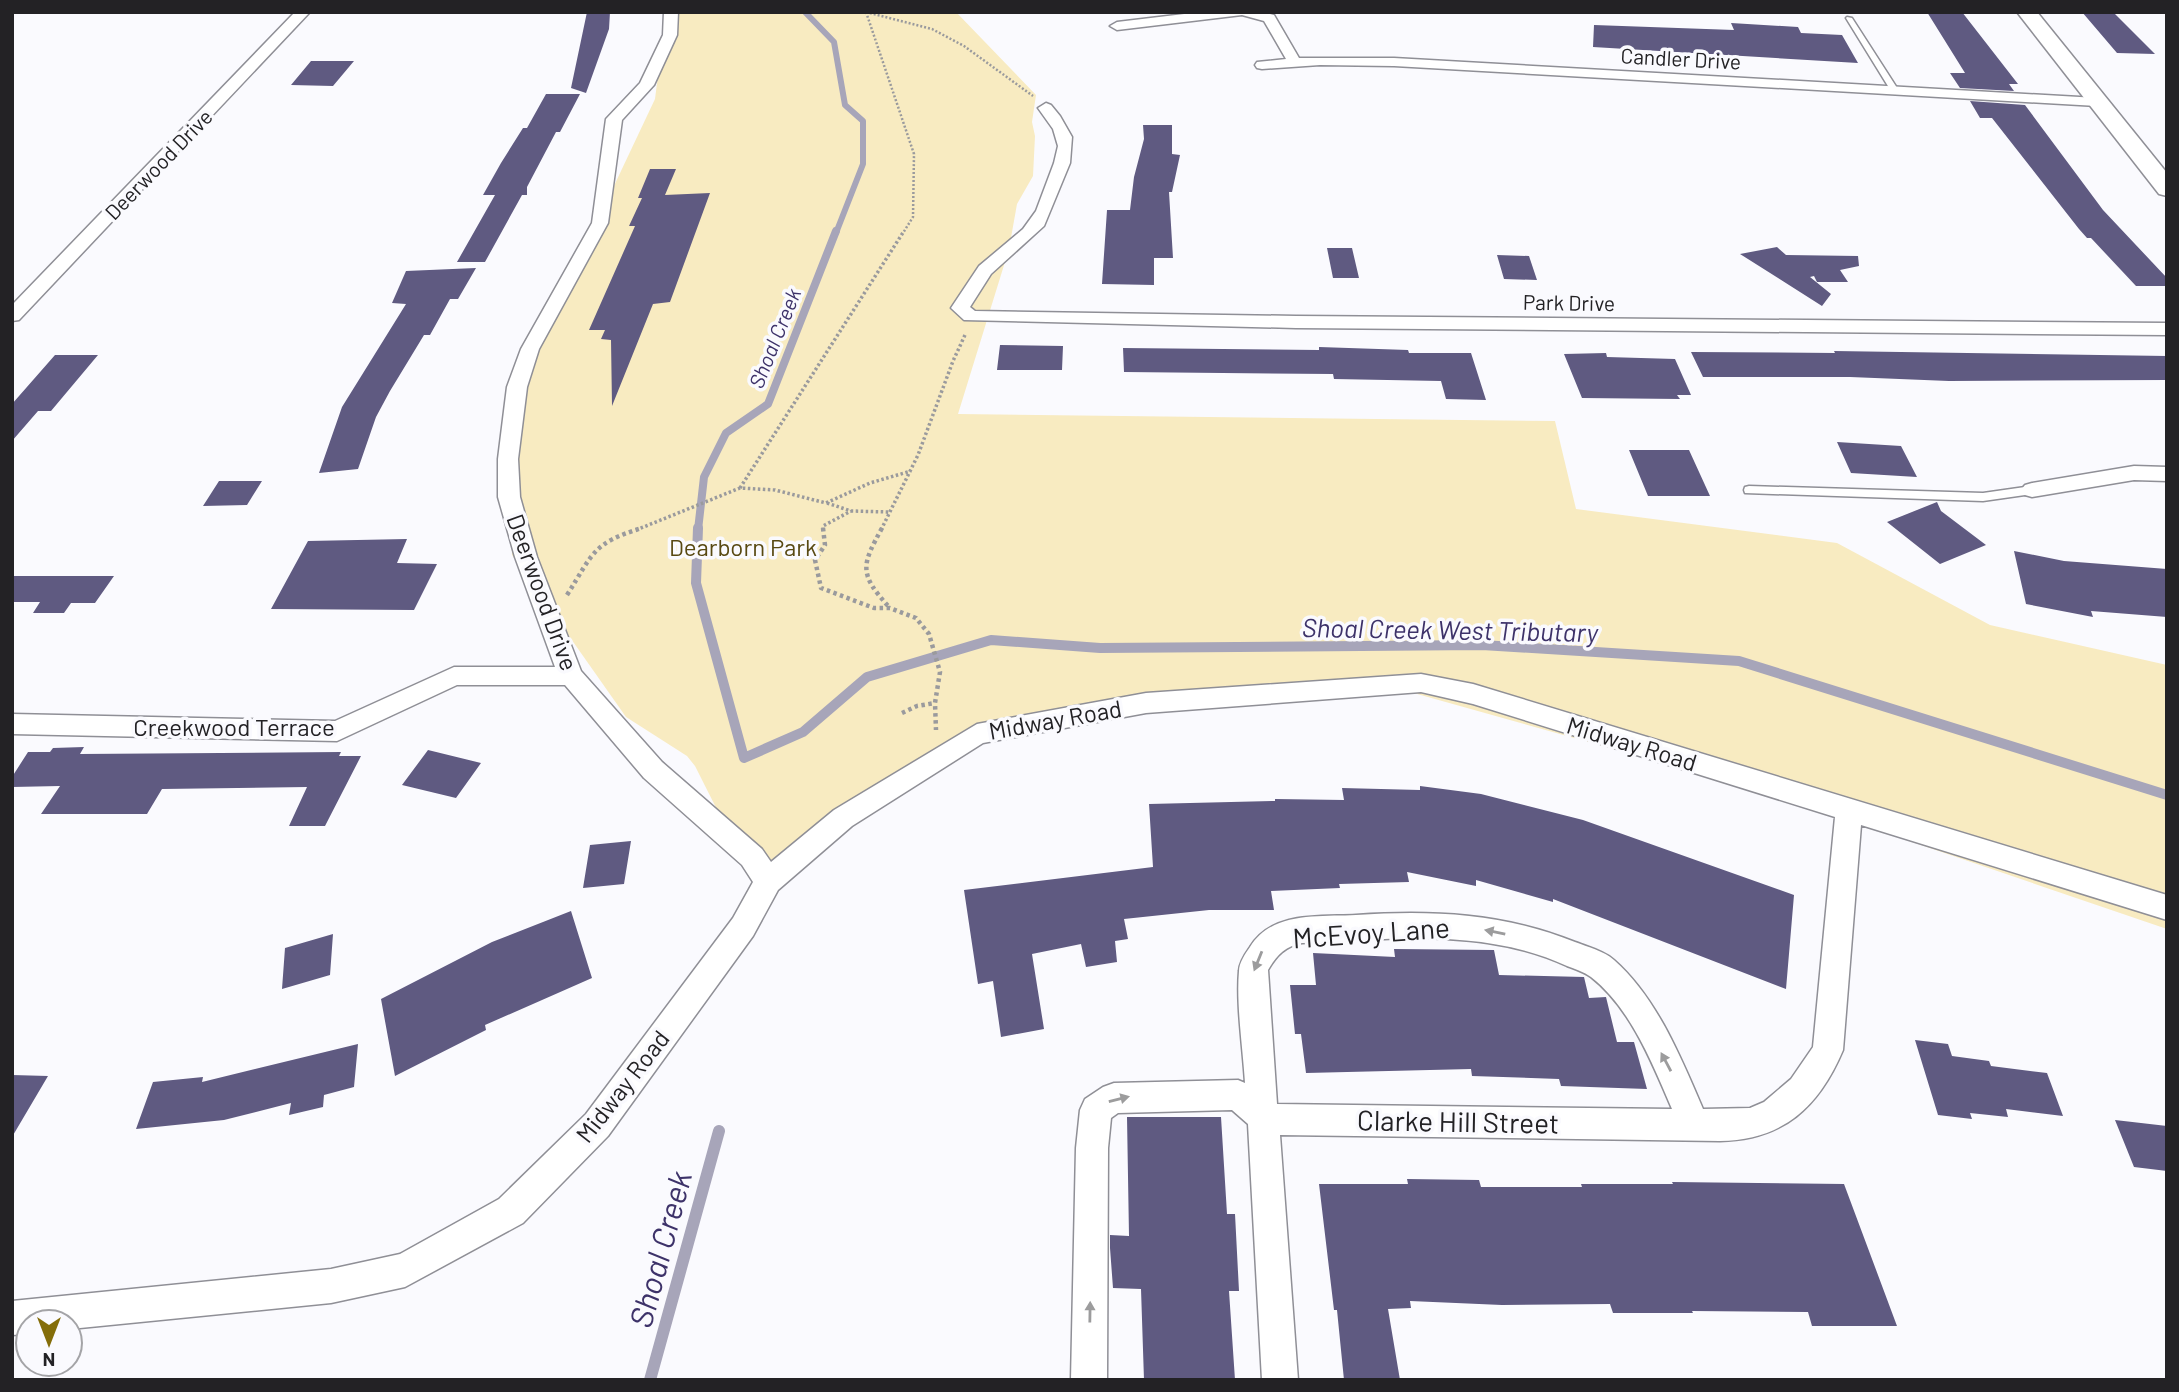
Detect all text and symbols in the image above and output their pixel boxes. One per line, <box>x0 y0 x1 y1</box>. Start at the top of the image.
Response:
street label: Candler Drive <box>1620 42 1742 74</box>
street label: Deerwood Drive <box>99 104 217 224</box>
water label: Shoal Creek <box>743 284 806 392</box>
street label: Park Drive <box>1523 289 1615 315</box>
street label: Deerwood Drive <box>501 510 585 674</box>
park label: Dearborn Park <box>669 532 817 561</box>
water label: Shoal Creek West Tributary <box>1302 611 1600 647</box>
street label: Midway Road <box>986 693 1124 745</box>
street label: Midway Road <box>1563 709 1701 777</box>
street label: Creekwood Terrace <box>133 712 335 741</box>
street label: McEvoy Lane <box>1291 910 1451 954</box>
one-way arrow <box>1484 926 1506 937</box>
one-way arrow <box>1252 951 1263 972</box>
street label: Midway Road <box>569 1024 675 1148</box>
one-way arrow <box>1661 1052 1672 1072</box>
one-way arrow <box>1108 1094 1130 1105</box>
street label: Clarke Hill Street <box>1357 1102 1559 1140</box>
water label: Shoal Creek <box>620 1166 698 1331</box>
one-way arrow <box>1084 1300 1096 1322</box>
north arrow <box>14 1308 84 1378</box>
text: N <box>43 1349 55 1372</box>

